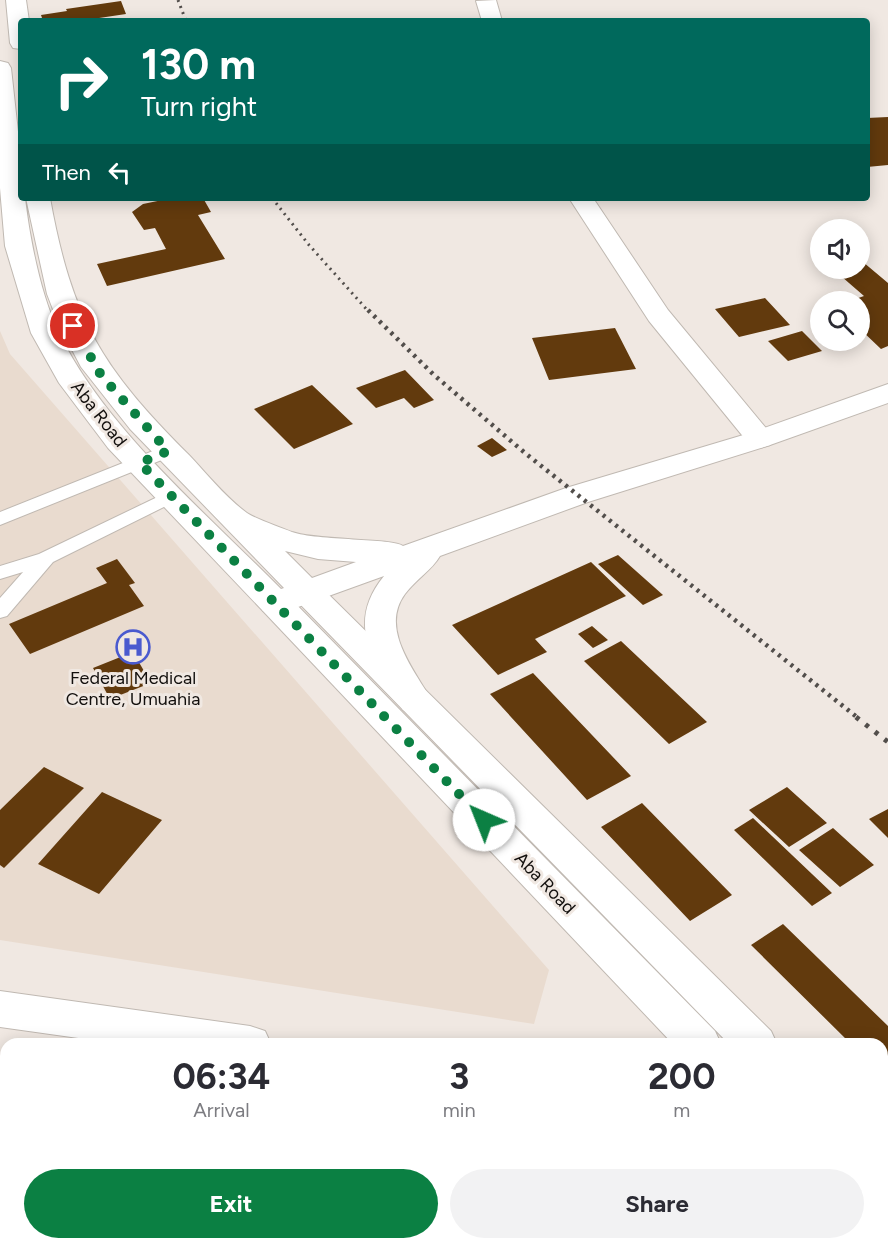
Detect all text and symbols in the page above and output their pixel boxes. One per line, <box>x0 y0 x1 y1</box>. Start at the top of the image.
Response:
text: 130 m <box>141 39 256 90</box>
icon: right <box>42 42 120 120</box>
text: Turn right <box>141 90 257 123</box>
icon: left <box>103 156 136 189</box>
text: Then <box>42 159 91 186</box>
map controls <box>810 219 870 351</box>
button: sound <box>810 219 870 279</box>
button: search <box>810 291 870 351</box>
pin <box>47 300 98 351</box>
icon: arrive <box>56 309 89 342</box>
street label: Aba Road <box>66 377 132 451</box>
hospital icon: Federal Medical Centre, Umuahia <box>115 629 151 665</box>
place label: Federal Medical Centre, Umuahia <box>66 667 200 710</box>
position arrow <box>452 788 516 852</box>
street label: Aba Road <box>510 847 580 919</box>
text: 06:34 <box>172 1055 270 1098</box>
text: 3 <box>449 1055 469 1098</box>
text: 200 <box>648 1055 716 1098</box>
text: Arrival <box>193 1098 250 1122</box>
text: min <box>443 1098 476 1122</box>
text: m <box>673 1098 690 1122</box>
button: Exit <box>24 1169 438 1238</box>
button: Share <box>450 1169 864 1238</box>

